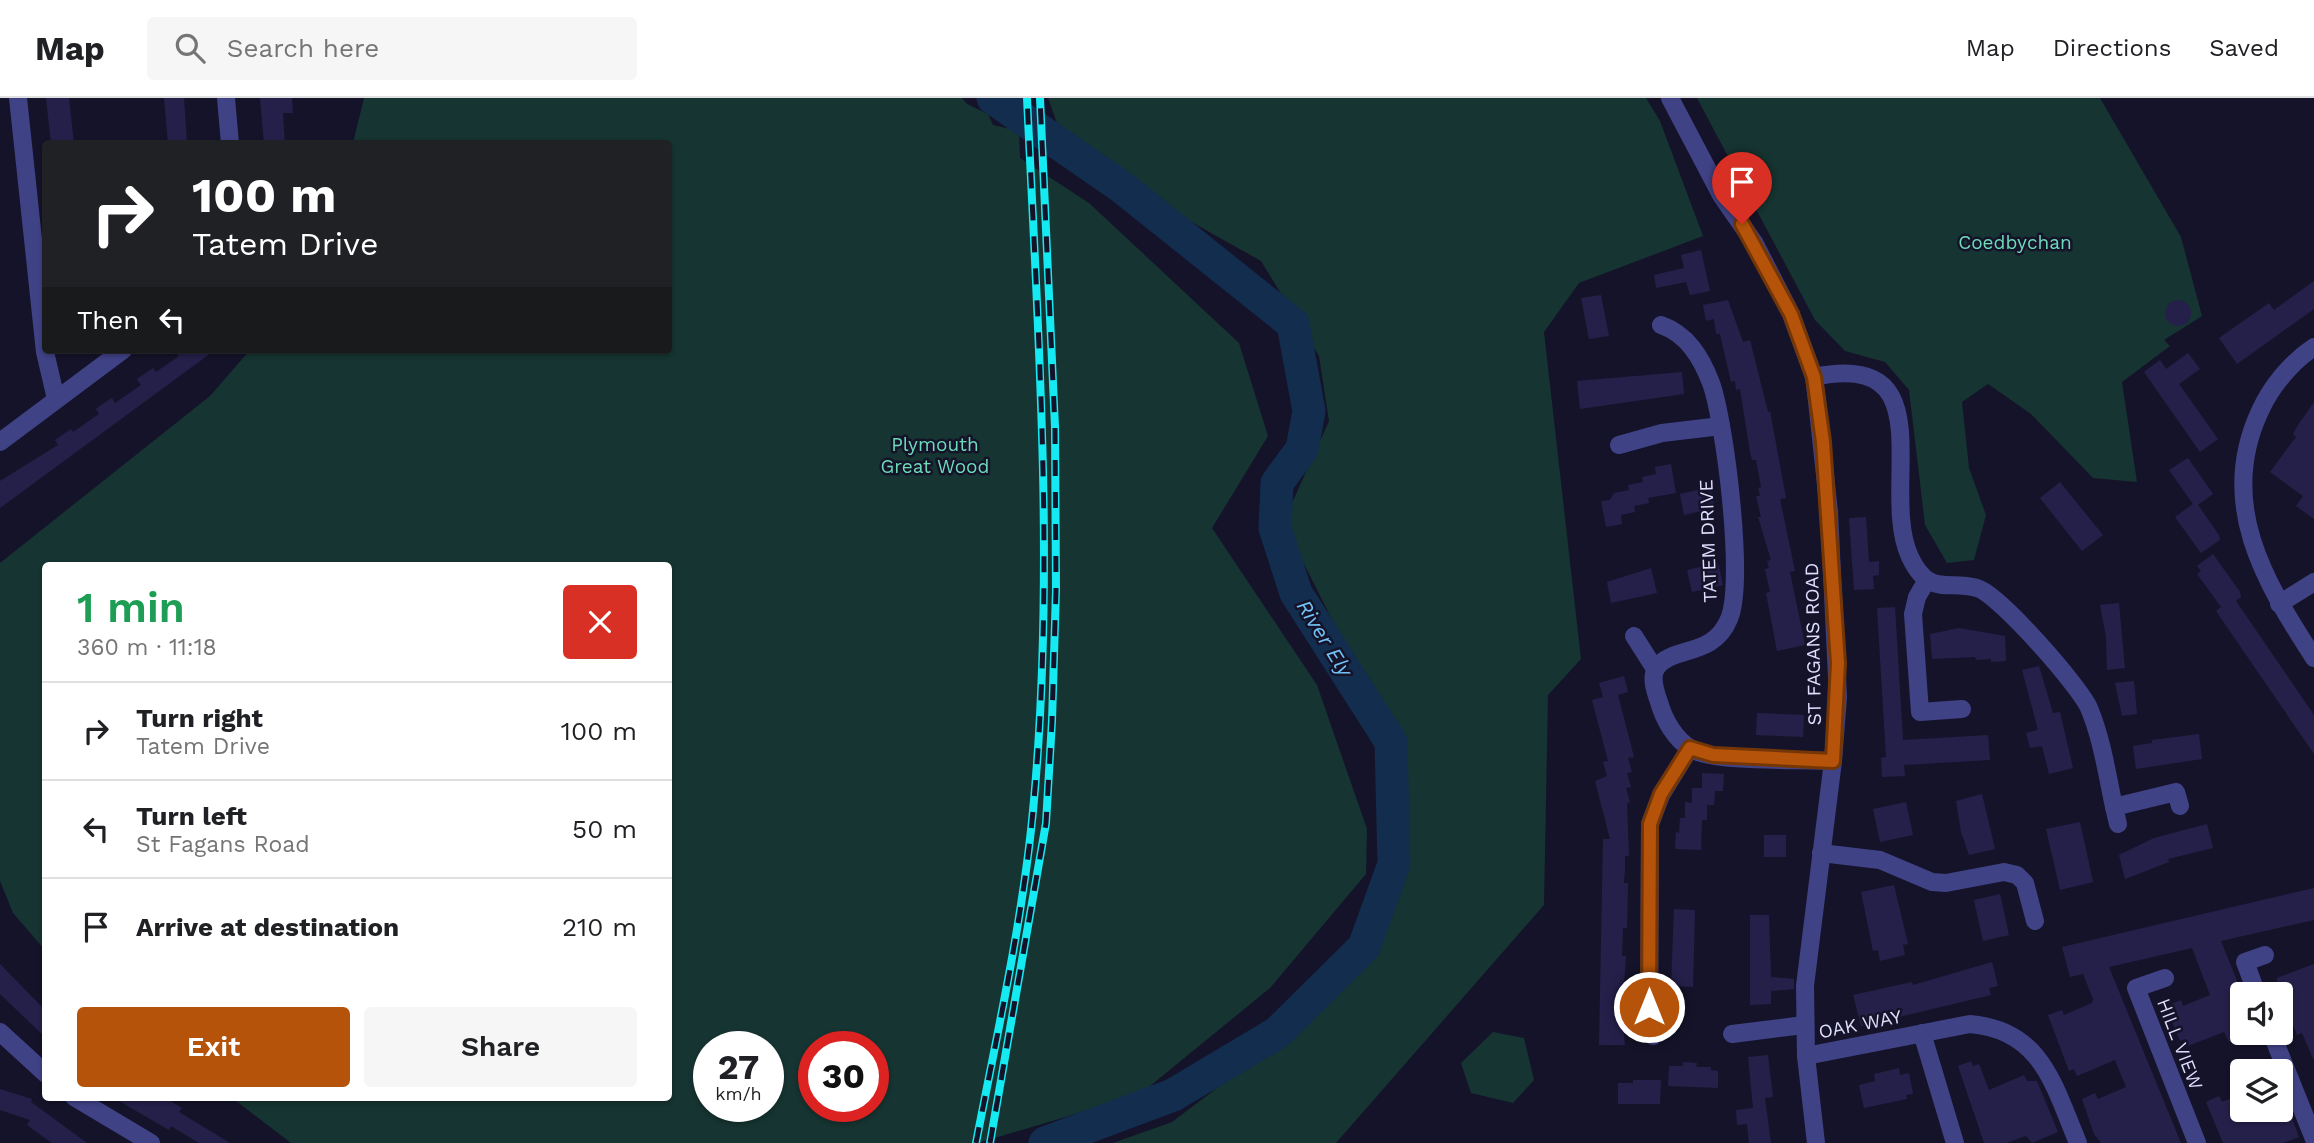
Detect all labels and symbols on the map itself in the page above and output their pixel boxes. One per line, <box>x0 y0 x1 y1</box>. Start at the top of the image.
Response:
pin <box>1712 152 1772 224</box>
park label: Coedbychan <box>1958 231 2072 254</box>
park label: Plymouth Great Wood <box>881 433 989 478</box>
street label: TATEM DRIVE <box>1694 479 1722 603</box>
street label: ST FAGANS ROAD <box>1800 562 1826 726</box>
water label: River Ely <box>1292 595 1359 682</box>
position arrow <box>1612 970 1686 1044</box>
street label: HILL VIEW <box>2152 995 2208 1093</box>
street label: OAK WAY <box>1816 1005 1904 1043</box>
speed limit sign: 30 <box>798 1031 889 1122</box>

